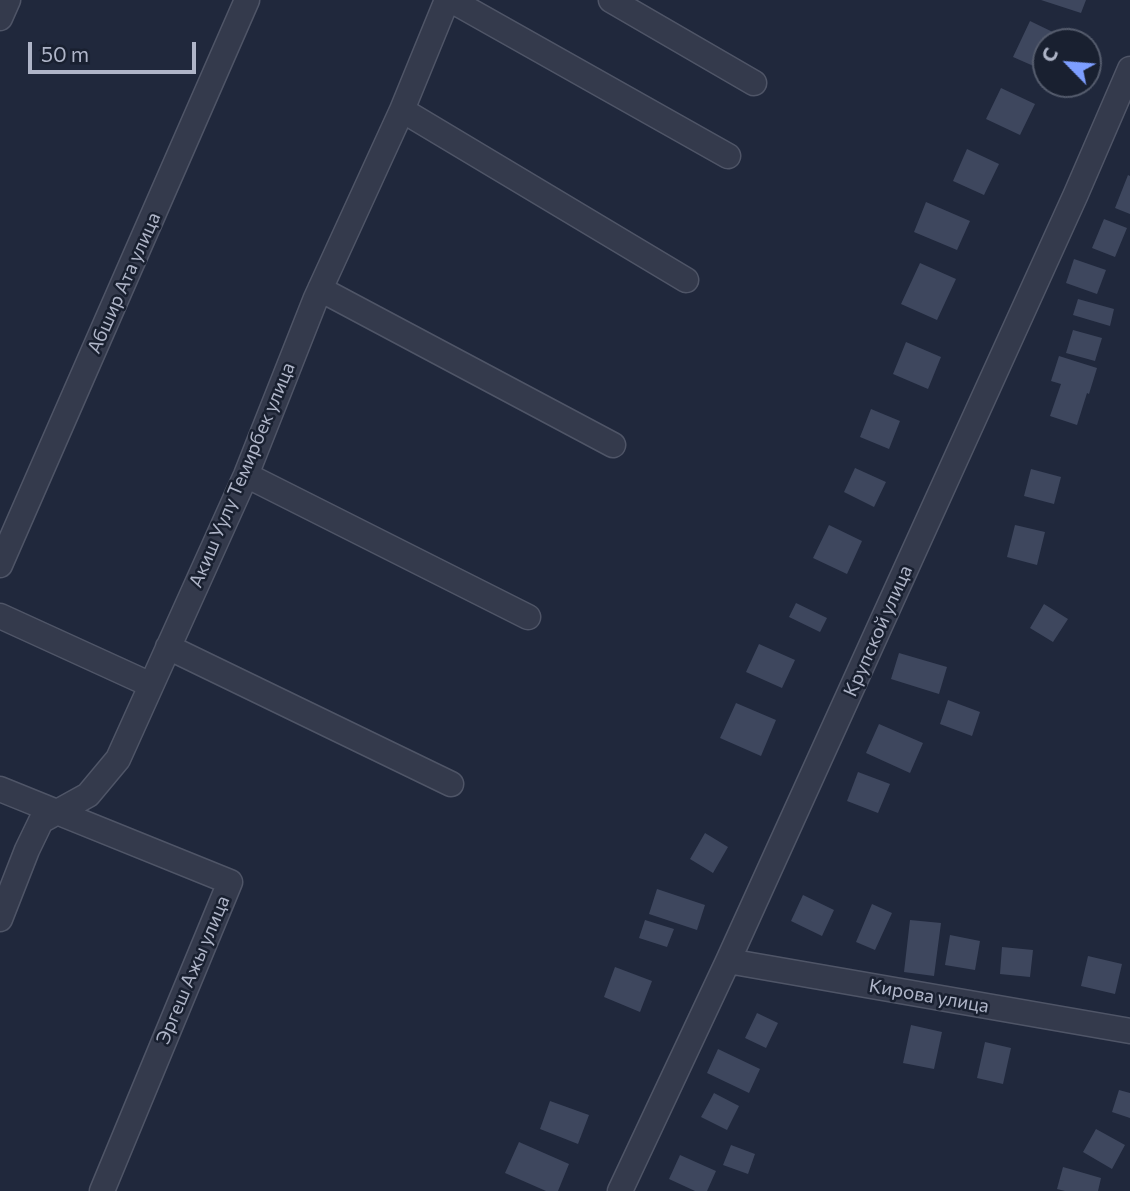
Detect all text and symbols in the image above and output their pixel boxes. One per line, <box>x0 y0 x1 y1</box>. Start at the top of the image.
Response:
scale bar <box>32 28 200 72</box>
north arrow <box>1032 28 1102 98</box>
text: 50 m <box>41 41 89 66</box>
text: С <box>1036 44 1062 66</box>
street label: Абшир Ата улица <box>83 209 165 357</box>
street label: Акиш Уулу Темирбек улица <box>184 359 300 591</box>
street label: Крупской улица <box>839 562 917 700</box>
street label: Эргеш Ажы улица <box>151 892 235 1048</box>
street label: Кирова улица <box>867 974 991 1018</box>

